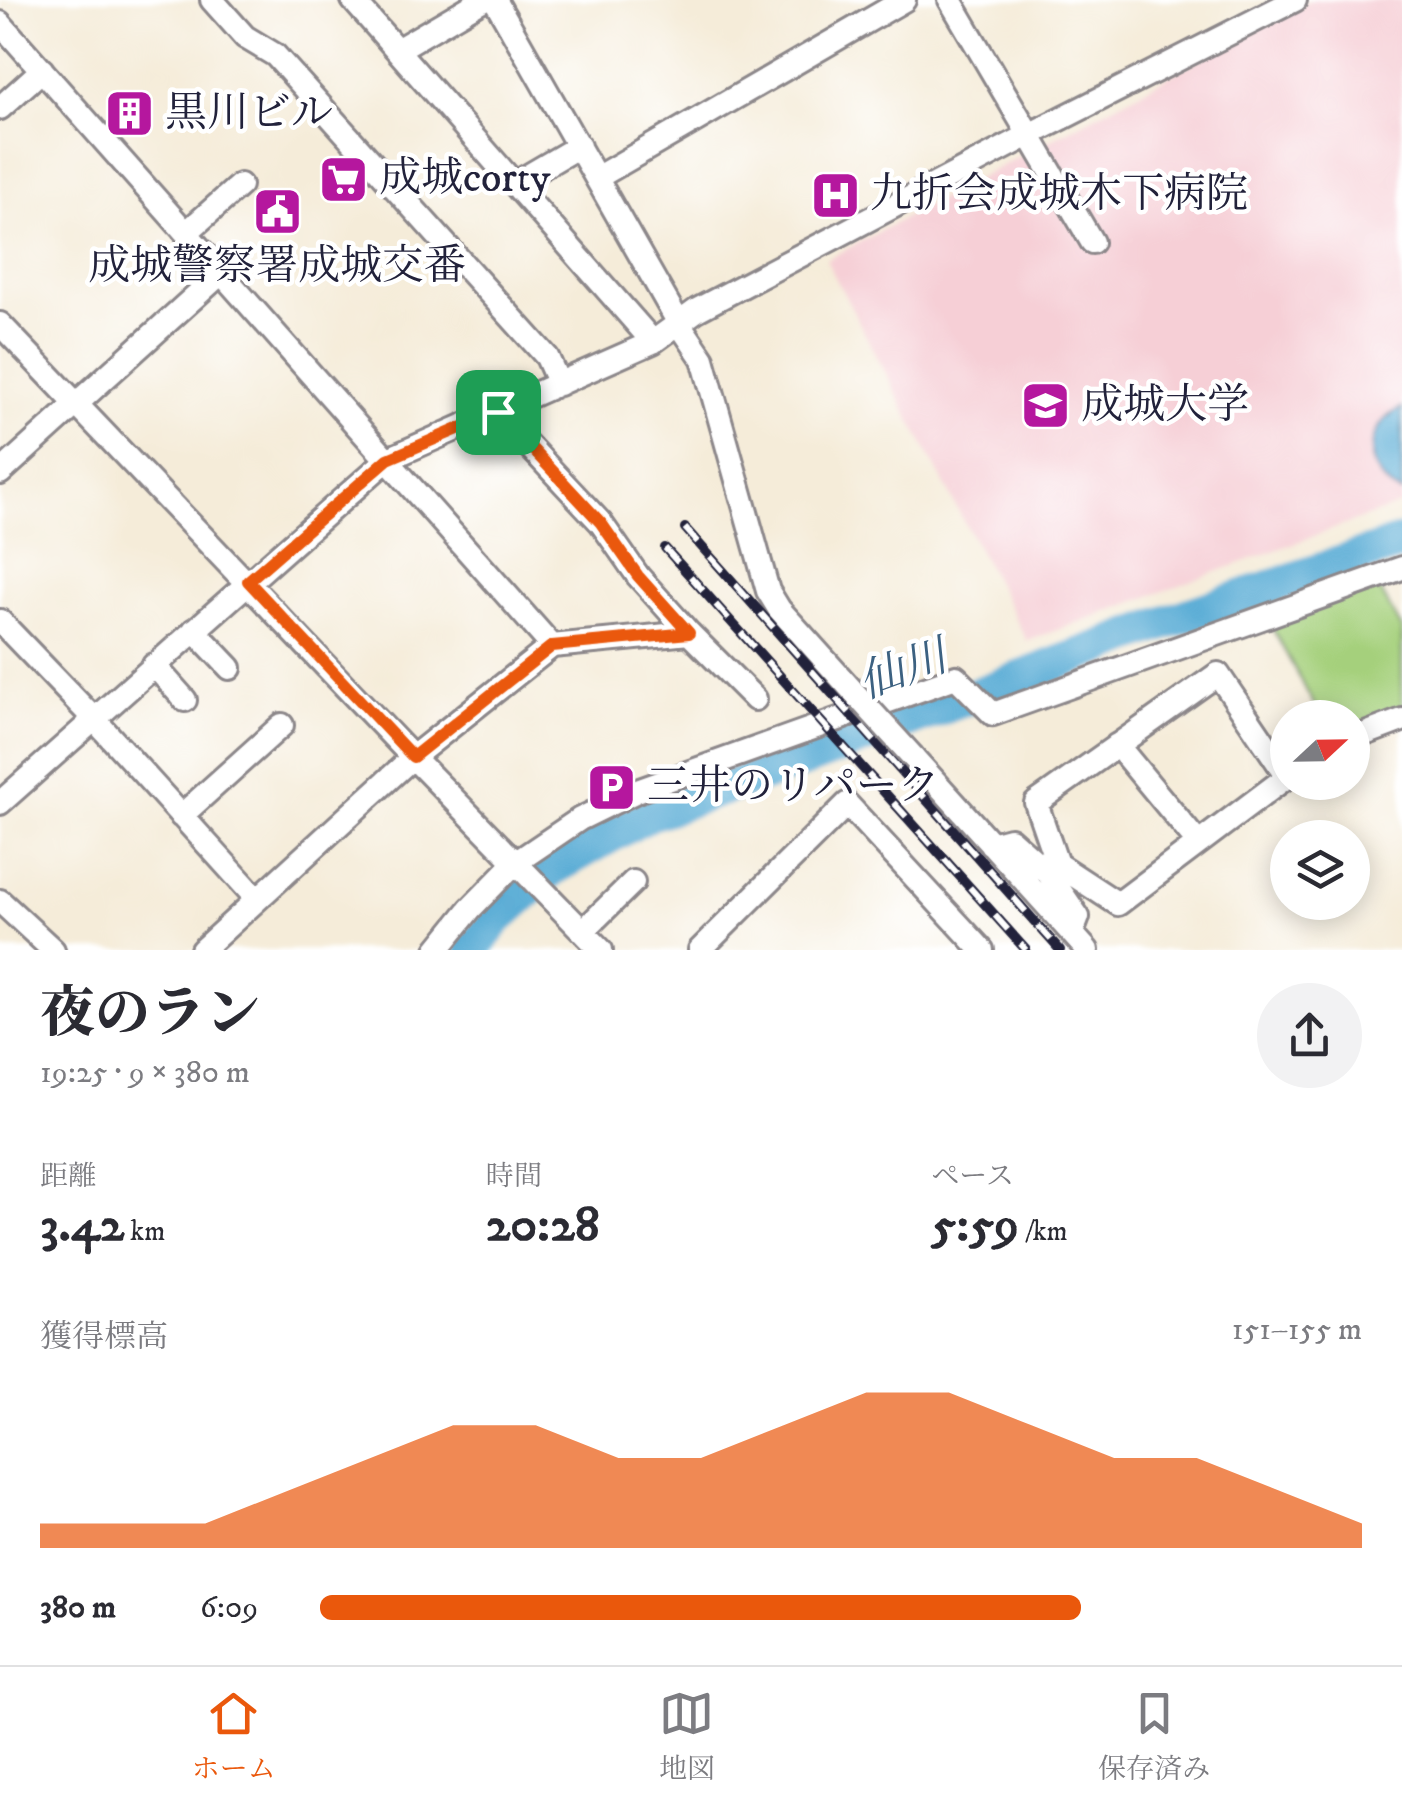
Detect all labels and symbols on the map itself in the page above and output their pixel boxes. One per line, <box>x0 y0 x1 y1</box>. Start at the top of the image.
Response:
building icon: 黒川ビル <box>104 88 156 140</box>
place label: 黒川ビル <box>165 88 333 140</box>
supermarket icon: 成城corty <box>318 153 370 205</box>
place label: 成城corty <box>379 153 551 205</box>
hospital icon: 九折会成城木下病院 <box>809 169 861 221</box>
place label: 九折会成城木下病院 <box>870 169 1248 221</box>
public building icon: 成城警察署成城交番 <box>251 185 303 237</box>
place label: 成城警察署成城交番 <box>88 241 466 293</box>
pin <box>456 370 541 455</box>
school or university icon: 成城大学 <box>1020 380 1072 432</box>
place label: 成城大学 <box>1081 380 1249 432</box>
water label: 仙川 <box>851 628 960 713</box>
north arrow <box>1270 700 1370 800</box>
parking icon: 三井のリパーク <box>586 761 638 813</box>
place label: 三井のリパーク <box>647 761 940 813</box>

